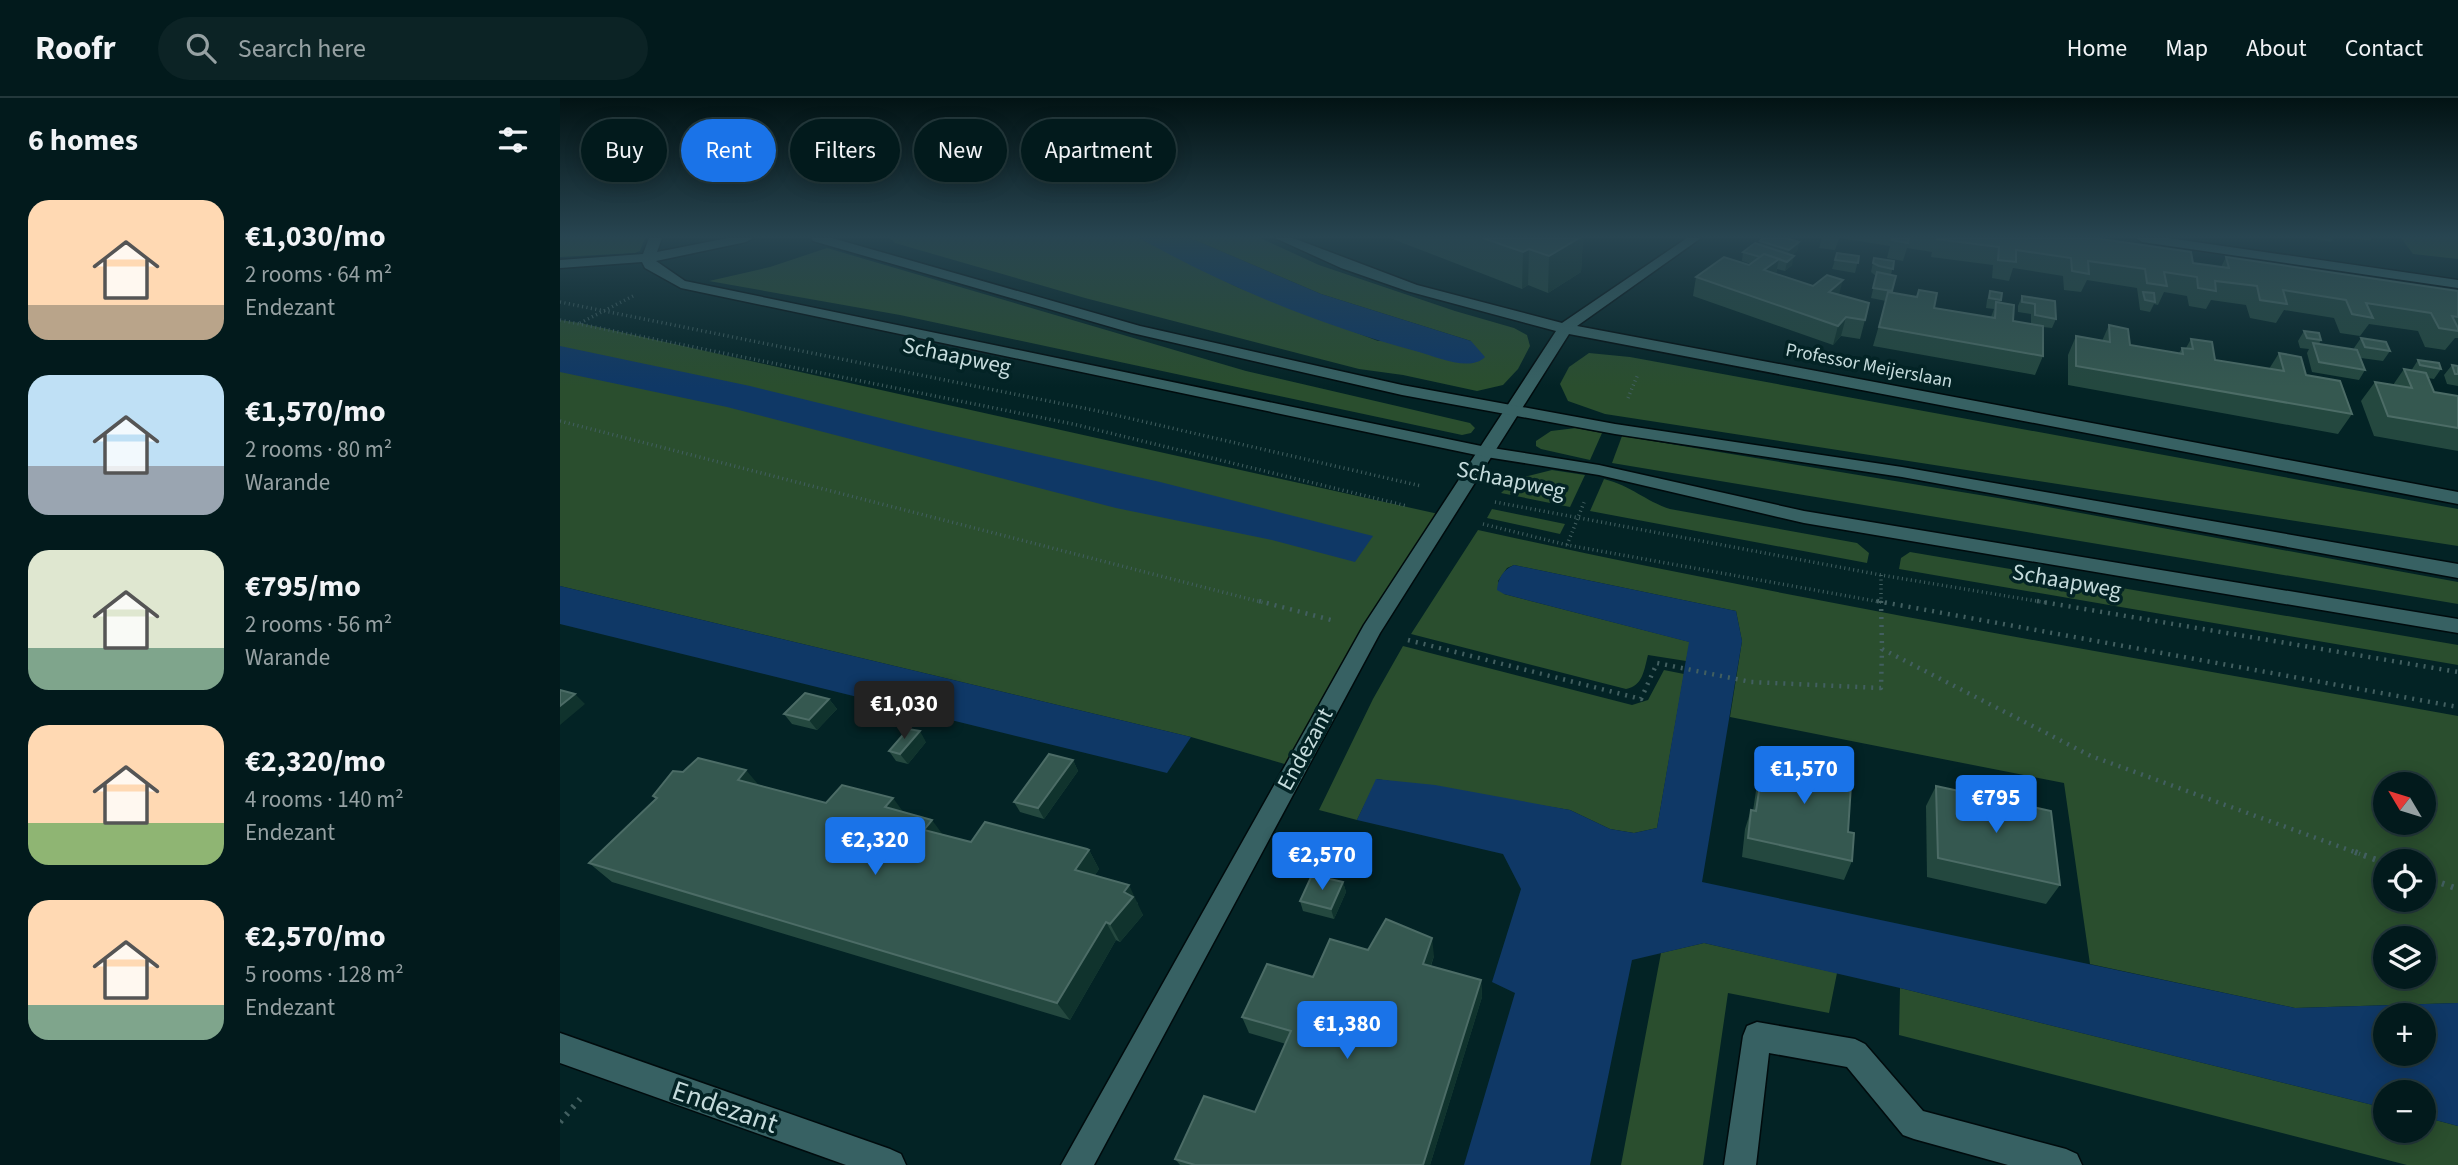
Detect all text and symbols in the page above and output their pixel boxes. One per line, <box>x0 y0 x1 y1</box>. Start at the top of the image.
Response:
search box <box>158 17 648 80</box>
text: Roofr <box>35 25 116 72</box>
icon: search <box>182 29 220 67</box>
text: Search here <box>238 30 366 67</box>
text: Home <box>2067 31 2127 66</box>
text: Map <box>2165 31 2208 66</box>
text: About <box>2246 31 2307 66</box>
text: Contact <box>2345 31 2423 66</box>
text: 6 homes <box>28 119 138 162</box>
chip: Buy <box>581 119 667 182</box>
chip: Rent <box>681 119 776 182</box>
chip: Filters <box>790 119 900 182</box>
chip: New <box>914 119 1007 182</box>
chip: Apartment <box>1021 119 1176 182</box>
icon: filters <box>494 121 532 159</box>
text: €1,030/mo <box>245 215 386 258</box>
icon: home <box>84 228 168 312</box>
text: 2 rooms · 64 m² <box>245 258 392 291</box>
text: Endezant <box>245 291 335 324</box>
street label: Schaapweg <box>900 328 1015 384</box>
street label: Professor Meijerslaan <box>1783 337 1955 395</box>
text: €1,570/mo <box>245 390 386 433</box>
icon: home <box>84 403 168 487</box>
text: 2 rooms · 80 m² <box>245 433 392 466</box>
street label: Schaapweg <box>1454 452 1569 508</box>
text: Warande <box>245 466 330 499</box>
street label: Schaapweg <box>2010 555 2125 607</box>
text: €795/mo <box>245 565 361 608</box>
icon: home <box>84 578 168 662</box>
text: 2 rooms · 56 m² <box>245 608 392 641</box>
text: Warande <box>245 641 330 674</box>
pin: €1,030 <box>847 682 961 741</box>
text: €1,030 <box>870 687 938 720</box>
street label: Endezant <box>1269 701 1341 796</box>
text: €2,320/mo <box>245 740 386 783</box>
pin: €1,570 <box>1747 746 1861 806</box>
text: €1,570 <box>1770 752 1838 785</box>
icon: home <box>84 753 168 837</box>
north arrow <box>2373 772 2436 835</box>
map controls <box>2373 772 2436 1143</box>
pin: €795 <box>1955 776 2037 835</box>
text: €795 <box>1972 781 2020 814</box>
text: 4 rooms · 140 m² <box>245 783 404 816</box>
text: Endezant <box>245 816 335 849</box>
pin: €2,320 <box>818 818 932 877</box>
text: €2,320 <box>841 823 909 856</box>
pin: €2,570 <box>1265 832 1379 892</box>
text: €2,570 <box>1288 838 1356 871</box>
button: locate <box>2373 849 2436 912</box>
text: €2,570/mo <box>245 915 386 958</box>
button: layers <box>2373 926 2436 989</box>
icon: home <box>84 928 168 1012</box>
text: 5 rooms · 128 m² <box>245 958 404 991</box>
text: Endezant <box>245 991 335 1024</box>
pin: €1,380 <box>1290 1002 1404 1061</box>
button: + <box>2373 1003 2436 1066</box>
text: €1,380 <box>1313 1007 1381 1040</box>
street label: Endezant <box>667 1070 784 1144</box>
button: − <box>2373 1080 2436 1143</box>

